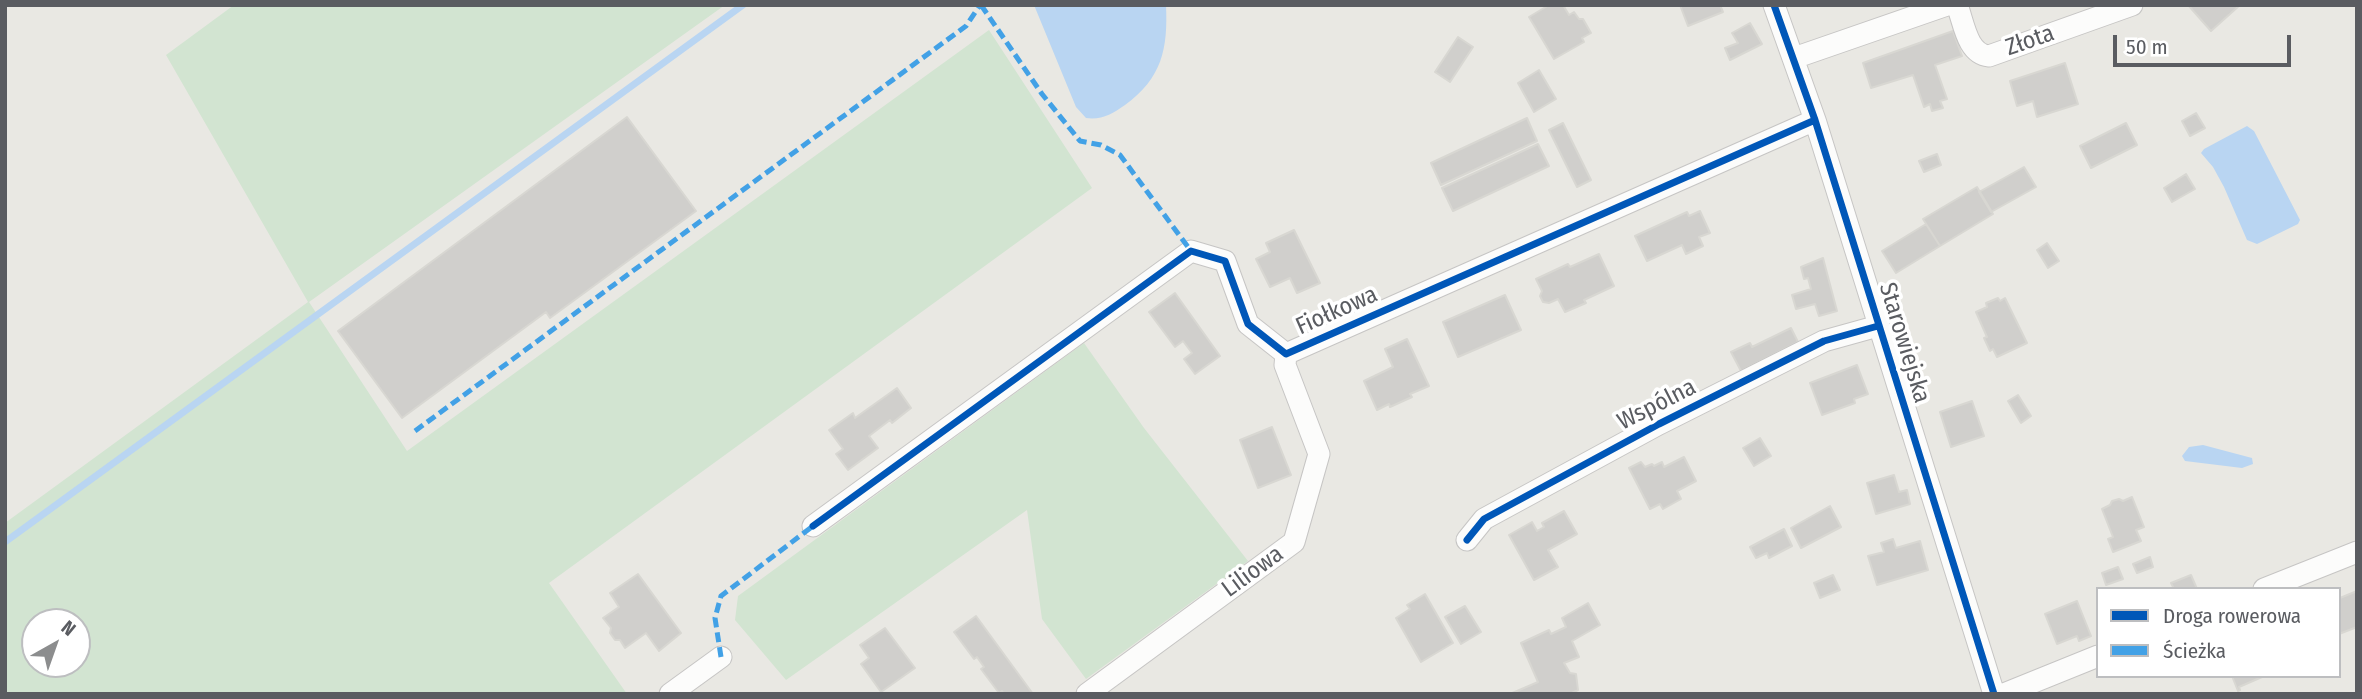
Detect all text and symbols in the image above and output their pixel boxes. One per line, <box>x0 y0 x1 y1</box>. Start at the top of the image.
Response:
street label: Złota <box>2002 19 2058 63</box>
scale bar <box>2117 21 2296 65</box>
text: 50 m <box>2126 34 2168 60</box>
street label: Starowiejska <box>1872 279 1936 407</box>
street label: Fiołkowa <box>1292 280 1382 342</box>
street label: Wspólna <box>1613 373 1701 437</box>
street label: Liliowa <box>1217 540 1289 604</box>
legend <box>2096 587 2341 678</box>
text: Droga rowerowa <box>2163 603 2301 629</box>
north arrow <box>21 608 91 678</box>
text: N <box>57 616 80 641</box>
text: Ścieżka <box>2163 638 2226 664</box>

